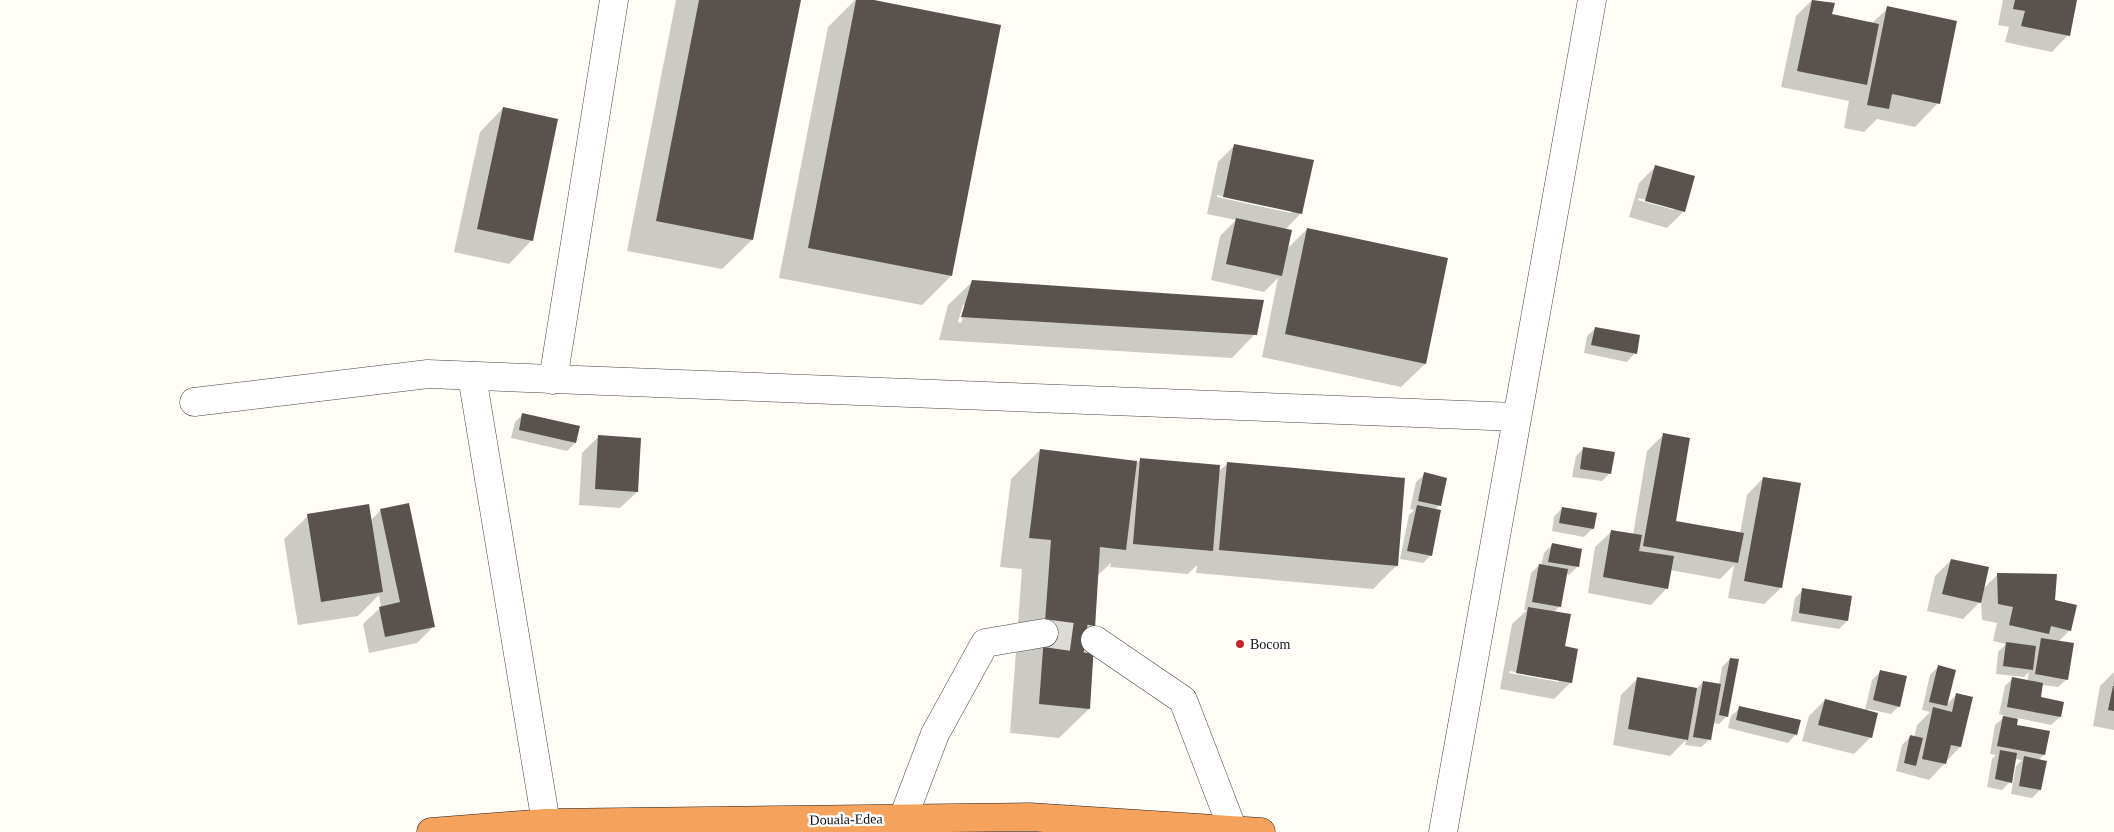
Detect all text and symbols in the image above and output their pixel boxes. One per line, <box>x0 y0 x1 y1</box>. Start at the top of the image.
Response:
place label: Bocom <box>1250 637 1291 652</box>
marker: Bocom <box>1234 638 1246 650</box>
street label: Douala-Edea <box>809 811 883 828</box>

